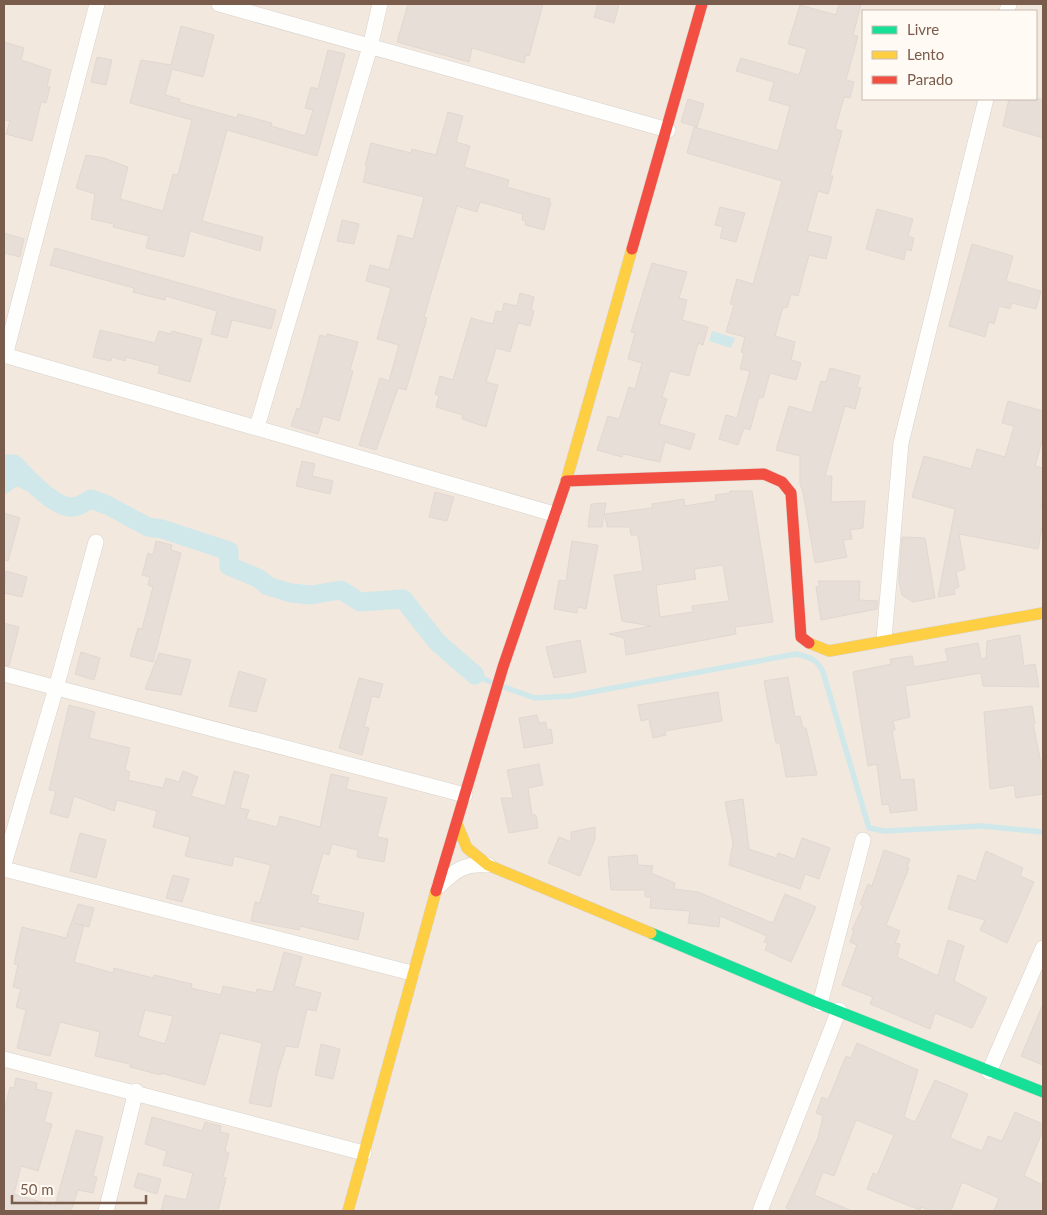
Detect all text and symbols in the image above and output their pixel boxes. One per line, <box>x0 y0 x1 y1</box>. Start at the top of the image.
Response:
legend <box>862 10 1037 100</box>
text: Livre <box>907 20 939 38</box>
text: Lento <box>907 45 944 63</box>
text: Parado <box>907 70 953 88</box>
scale bar <box>12 1172 146 1204</box>
text: 50 m <box>20 1180 54 1198</box>

